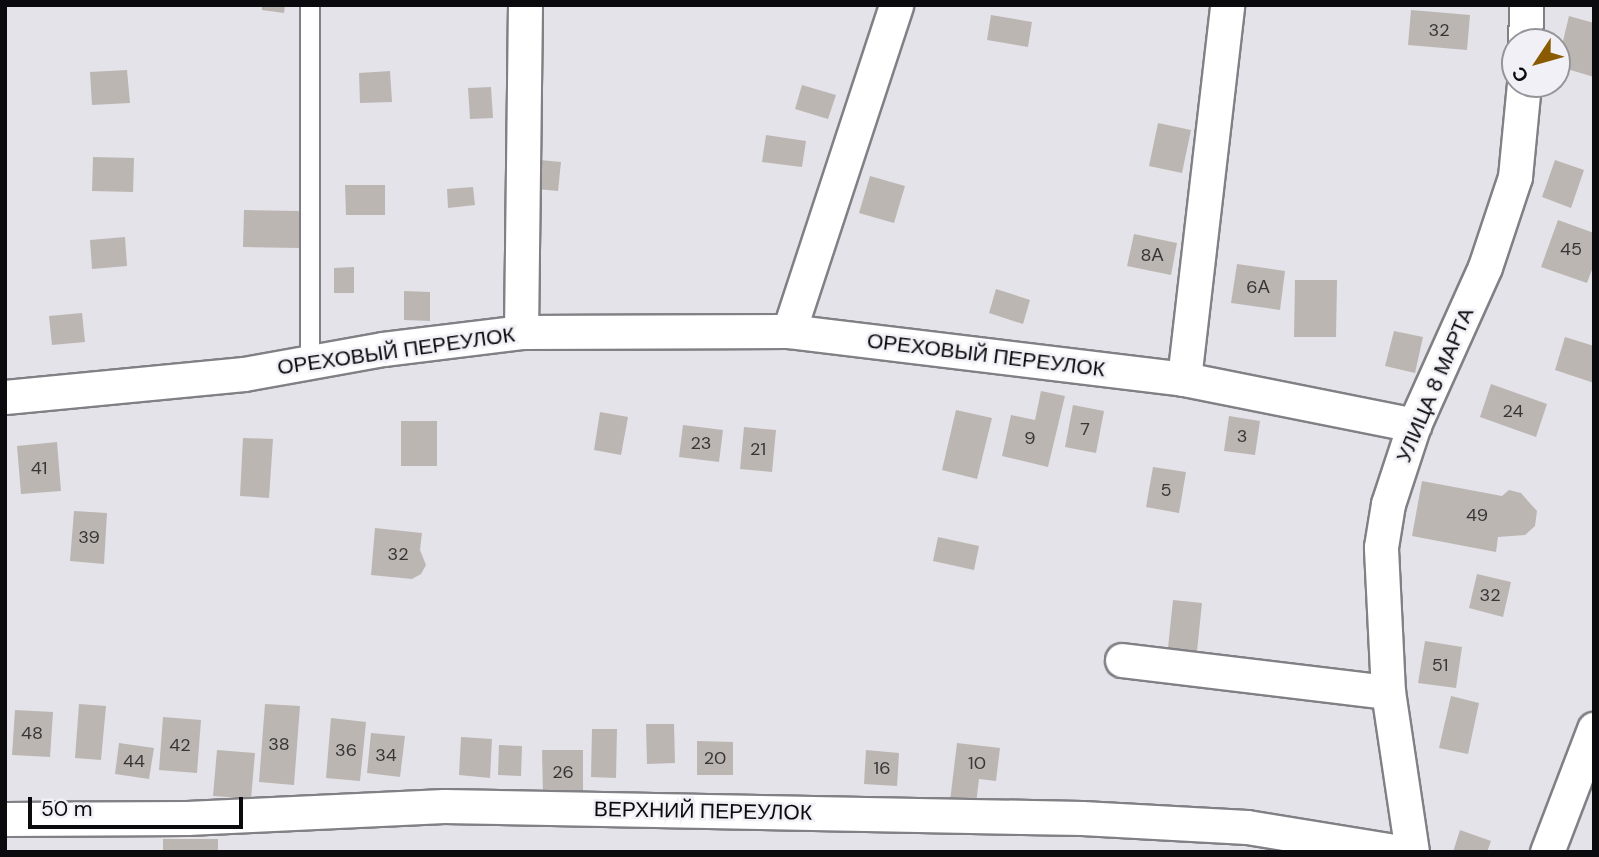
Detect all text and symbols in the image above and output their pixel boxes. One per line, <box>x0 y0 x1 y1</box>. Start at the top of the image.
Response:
house number: 32 <box>1428 19 1450 41</box>
north arrow <box>1501 28 1571 98</box>
text: С <box>1506 62 1534 87</box>
house number: 45 <box>1560 238 1582 260</box>
house number: 8А <box>1141 244 1163 266</box>
house number: 6А <box>1246 276 1270 298</box>
street label: УЛИЦА 8 МАРТА <box>1391 304 1479 466</box>
street label: ОРЕХОВЫЙ ПЕРЕУЛОК <box>276 322 516 380</box>
street label: ОРЕХОВЫЙ ПЕРЕУЛОК <box>866 328 1106 382</box>
house number: 24 <box>1503 400 1523 422</box>
house number: 7 <box>1080 418 1090 440</box>
house number: 3 <box>1237 425 1247 447</box>
house number: 9 <box>1024 427 1036 449</box>
house number: 23 <box>690 432 712 454</box>
house number: 21 <box>750 438 766 460</box>
house number: 41 <box>31 457 47 479</box>
house number: 5 <box>1161 479 1171 501</box>
house number: 49 <box>1466 504 1488 526</box>
house number: 39 <box>78 526 100 548</box>
house number: 32 <box>387 543 409 565</box>
house number: 32 <box>1479 584 1501 606</box>
house number: 51 <box>1432 654 1448 676</box>
house number: 48 <box>21 722 43 744</box>
house number: 38 <box>268 733 290 755</box>
house number: 42 <box>169 734 191 756</box>
house number: 36 <box>335 739 357 761</box>
house number: 34 <box>375 744 397 766</box>
house number: 20 <box>704 747 726 769</box>
house number: 44 <box>123 750 145 772</box>
house number: 10 <box>968 752 986 774</box>
house number: 16 <box>874 757 890 779</box>
house number: 26 <box>552 761 574 783</box>
scale bar <box>32 784 247 828</box>
text: 50 m <box>41 795 92 823</box>
street label: ВЕРХНИЙ ПЕРЕУЛОК <box>594 796 812 826</box>

